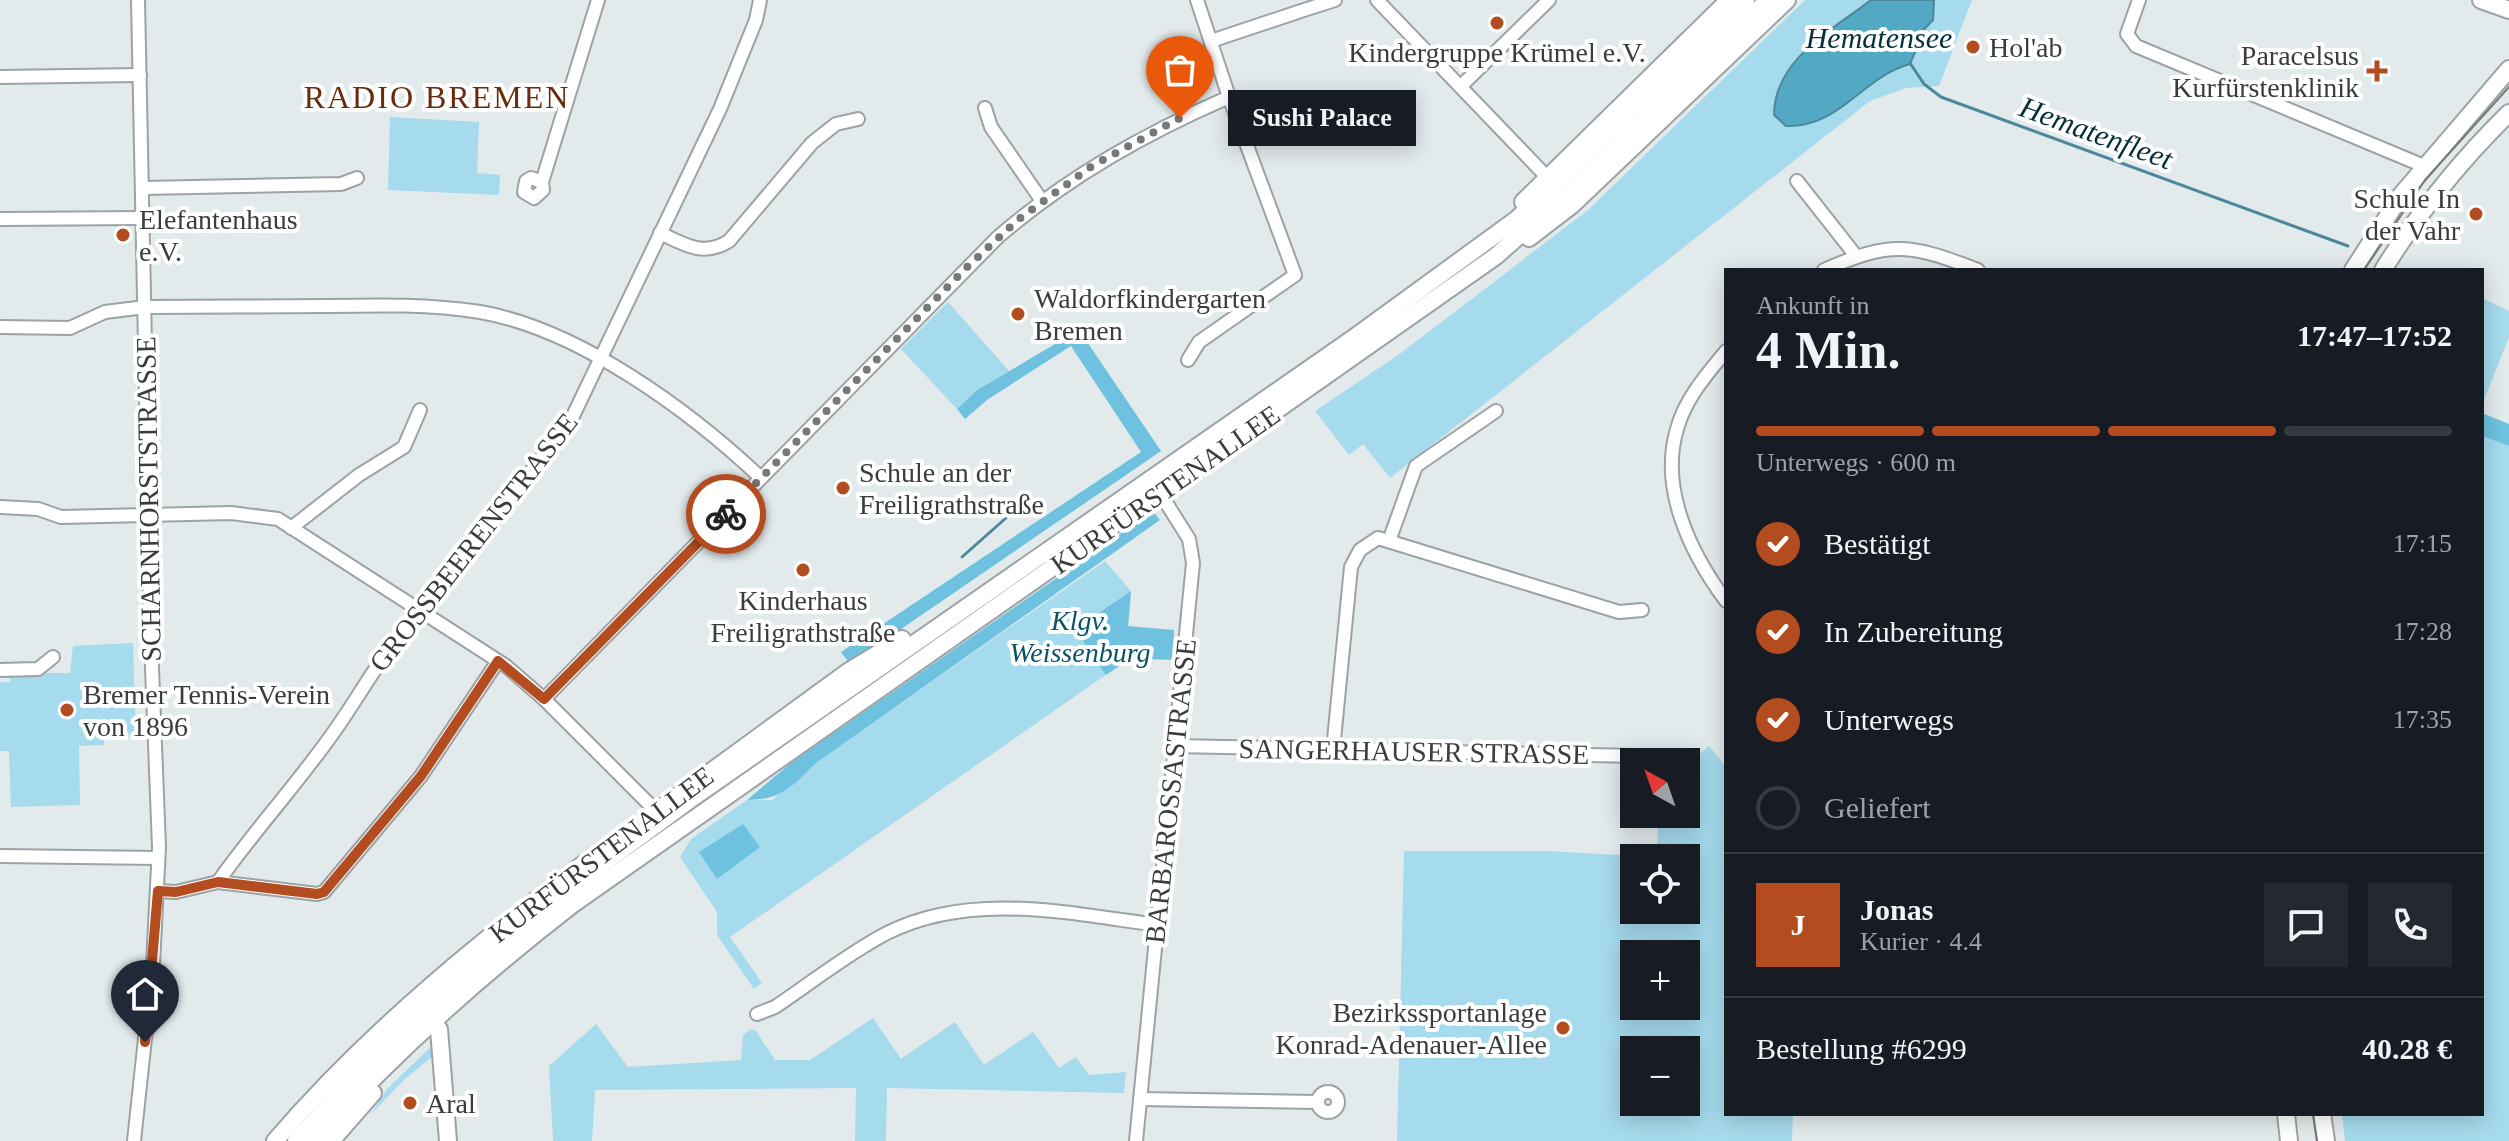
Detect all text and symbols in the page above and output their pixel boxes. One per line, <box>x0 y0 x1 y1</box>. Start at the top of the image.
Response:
marker: Kindergruppe Krümel e.V. <box>1488 14 1506 32</box>
water label: Hematensee <box>1805 21 1952 54</box>
place label: Hol'ab <box>1989 32 2062 63</box>
pin <box>1146 36 1214 118</box>
place label: Kindergruppe Krümel e.V. <box>1348 37 1646 68</box>
marker: Hol'ab <box>1964 38 1982 56</box>
place label: Paracelsus Kurfürstenklinik <box>2172 40 2359 103</box>
icon: bag <box>1158 48 1202 92</box>
marker: Paracelsus Kurfürstenklinik <box>2366 60 2388 82</box>
district label: RADIO BREMEN <box>304 79 570 115</box>
water label: Hematenfleet <box>2014 89 2178 176</box>
callout: Sushi Palace <box>1228 90 1416 146</box>
text: Sushi Palace <box>1252 103 1392 132</box>
place label: Schule In der Vahr <box>2353 183 2461 246</box>
place label: Elefantenhaus e.V. <box>139 204 298 267</box>
marker: Schule In der Vahr <box>2467 205 2485 223</box>
marker: Elefantenhaus e.V. <box>114 226 132 244</box>
place label: Waldorfkindergarten Bremen <box>1034 283 1266 346</box>
text: Ankunft in <box>1756 291 1869 320</box>
marker: Waldorfkindergarten Bremen <box>1009 305 1027 323</box>
text: 17:47–17:52 <box>2297 319 2452 352</box>
text: 4 Min. <box>1756 322 1900 379</box>
street label: SCHARNHORSTSTRASSE <box>130 336 167 662</box>
street label: KURFÜRSTENALLEE <box>1045 399 1286 580</box>
street label: GROSSBEERENSTRASSE <box>363 407 584 678</box>
text: Unterwegs · 600 m <box>1756 448 1956 477</box>
place label: Schule an der Freiligrathstraße <box>859 457 1044 520</box>
courier <box>686 474 766 554</box>
marker: Schule an der Freiligrathstraße <box>834 479 852 497</box>
icon: bike <box>704 492 748 536</box>
icon: check <box>1756 522 1800 566</box>
text: Bestätigt <box>1824 527 1931 560</box>
text: 17:15 <box>2393 529 2452 558</box>
marker: Kinderhaus Freiligrathstraße <box>794 561 812 579</box>
place label: Kinderhaus Freiligrathstraße <box>710 585 896 648</box>
park label: Klgv. Weissenburg <box>1009 605 1151 668</box>
icon: check <box>1756 610 1800 654</box>
text: In Zubereitung <box>1824 615 2003 648</box>
text: 17:28 <box>2393 617 2452 646</box>
street label: BARBAROSSASTRASSE <box>1139 637 1202 945</box>
place label: Bremer Tennis-Verein von 1896 <box>83 679 330 742</box>
icon: check <box>1756 698 1800 742</box>
marker: Bremer Tennis-Verein von 1896 <box>58 701 76 719</box>
text: Unterwegs <box>1824 703 1954 736</box>
text: 17:35 <box>2393 705 2452 734</box>
street label: SANGERHAUSER STRASSE <box>1238 733 1590 770</box>
north arrow <box>1620 748 1700 828</box>
map controls <box>1620 748 1700 1116</box>
street label: KURFÜRSTENALLEE <box>483 760 719 949</box>
text: Geliefert <box>1824 791 1931 824</box>
button: locate <box>1620 844 1700 924</box>
button: chat <box>2264 883 2348 967</box>
button: phone <box>2368 883 2452 967</box>
text: Jonas <box>1860 893 1933 926</box>
text: J <box>1791 908 1806 941</box>
text: Kurier · 4.4 <box>1860 927 1982 956</box>
button: + <box>1620 940 1700 1020</box>
pin <box>111 960 179 1042</box>
icon: home <box>123 972 167 1016</box>
place label: Bezirkssportanlage Konrad-Adenauer-Allee <box>1275 997 1547 1060</box>
marker: Bezirkssportanlage Konrad-Adenauer-Allee <box>1554 1019 1572 1037</box>
text: Bestellung #6299 <box>1756 1032 1967 1065</box>
text: 40.28 € <box>2362 1032 2452 1065</box>
button: − <box>1620 1036 1700 1116</box>
place label: Aral <box>426 1088 476 1119</box>
marker: Aral <box>401 1094 419 1112</box>

